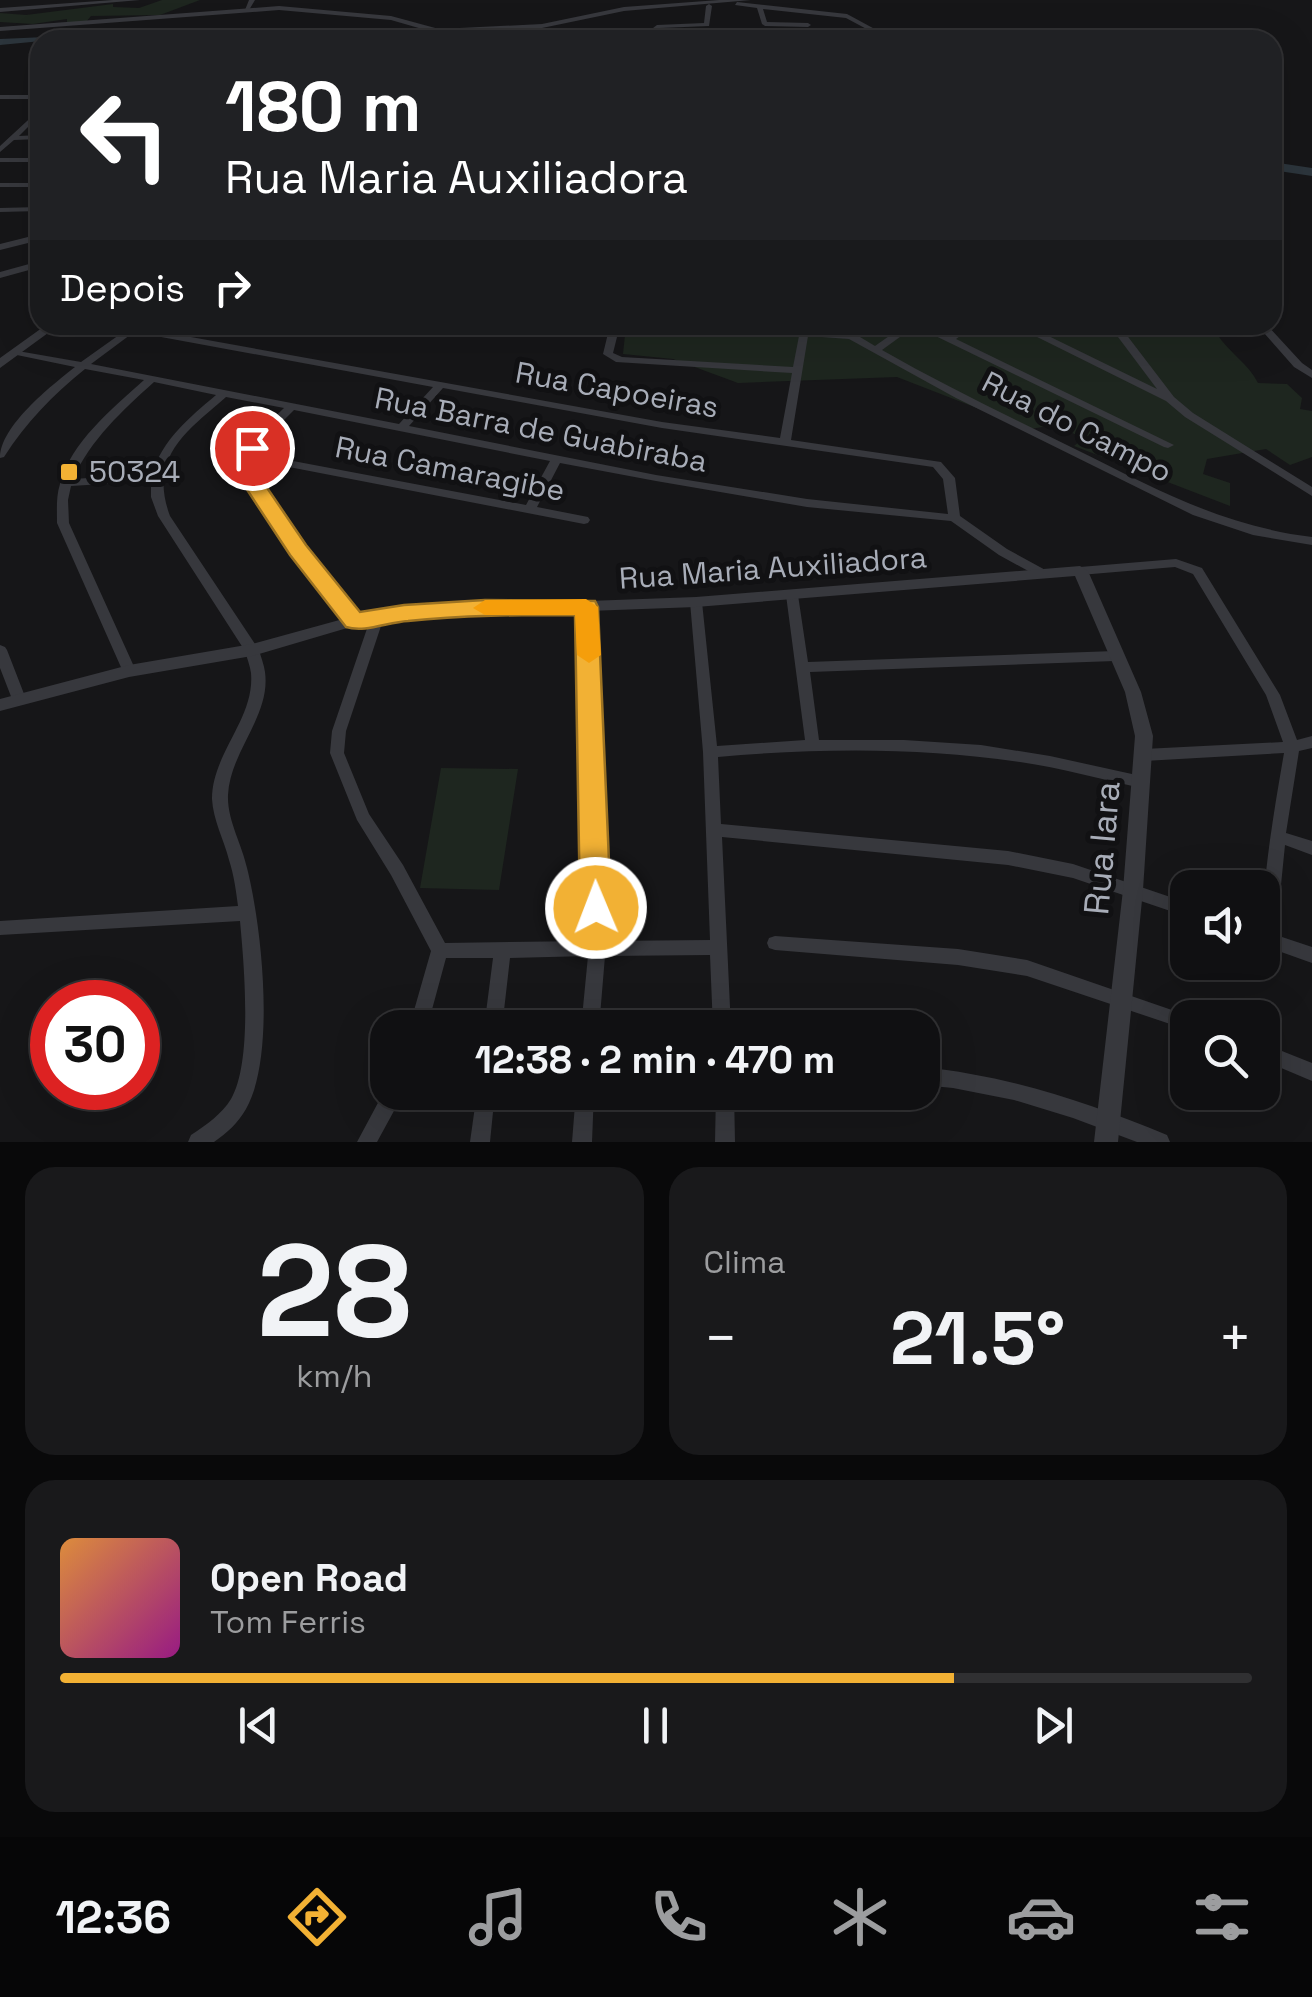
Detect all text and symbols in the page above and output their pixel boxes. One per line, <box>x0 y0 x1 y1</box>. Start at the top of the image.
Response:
text: 180 m <box>225 62 422 151</box>
icon: left <box>60 70 190 200</box>
text: Rua Maria Auxiliadora <box>225 149 688 206</box>
icon: right <box>205 260 260 315</box>
text: Depois <box>60 264 185 312</box>
street label: Rua Capoeiras <box>513 352 722 427</box>
street label: Rua do Campo <box>976 362 1179 491</box>
street label: Rua Barra de Guabiraba <box>372 378 711 481</box>
pin <box>210 406 295 491</box>
icon: arrive <box>225 421 280 476</box>
street label: Rua Camaragibe <box>332 427 568 510</box>
place label: 50324 <box>89 452 180 491</box>
marker: 50324 <box>58 461 80 483</box>
street label: Rua Maria Auxiliadora <box>618 537 928 598</box>
street label: Rua Iara <box>1074 779 1130 917</box>
position arrow <box>544 856 648 960</box>
map controls <box>1170 870 1280 1110</box>
button: sound <box>1170 870 1280 980</box>
speed limit sign: 30 <box>30 980 160 1110</box>
button: search <box>1170 1000 1280 1110</box>
text: 12:38 · 2 min · 470 m <box>475 1036 835 1084</box>
text: 28 <box>257 1208 412 1374</box>
text: Clima <box>704 1242 786 1282</box>
text: 21.5° <box>890 1290 1065 1386</box>
text: − <box>704 1303 738 1373</box>
text: + <box>1218 1303 1252 1373</box>
text: km/h <box>296 1356 372 1396</box>
text: Open Road <box>210 1554 408 1602</box>
text: Tom Ferris <box>210 1602 366 1642</box>
icon: previous <box>231 1698 286 1753</box>
icon: pause <box>628 1698 683 1753</box>
icon: next <box>1026 1698 1081 1753</box>
icon: directions <box>282 1882 352 1952</box>
icon: music <box>463 1882 533 1952</box>
icon: phone <box>644 1882 714 1952</box>
icon: climate <box>825 1882 895 1952</box>
icon: car <box>1006 1882 1076 1952</box>
icon: filters <box>1187 1882 1257 1952</box>
text: 12:36 <box>55 1889 171 1946</box>

